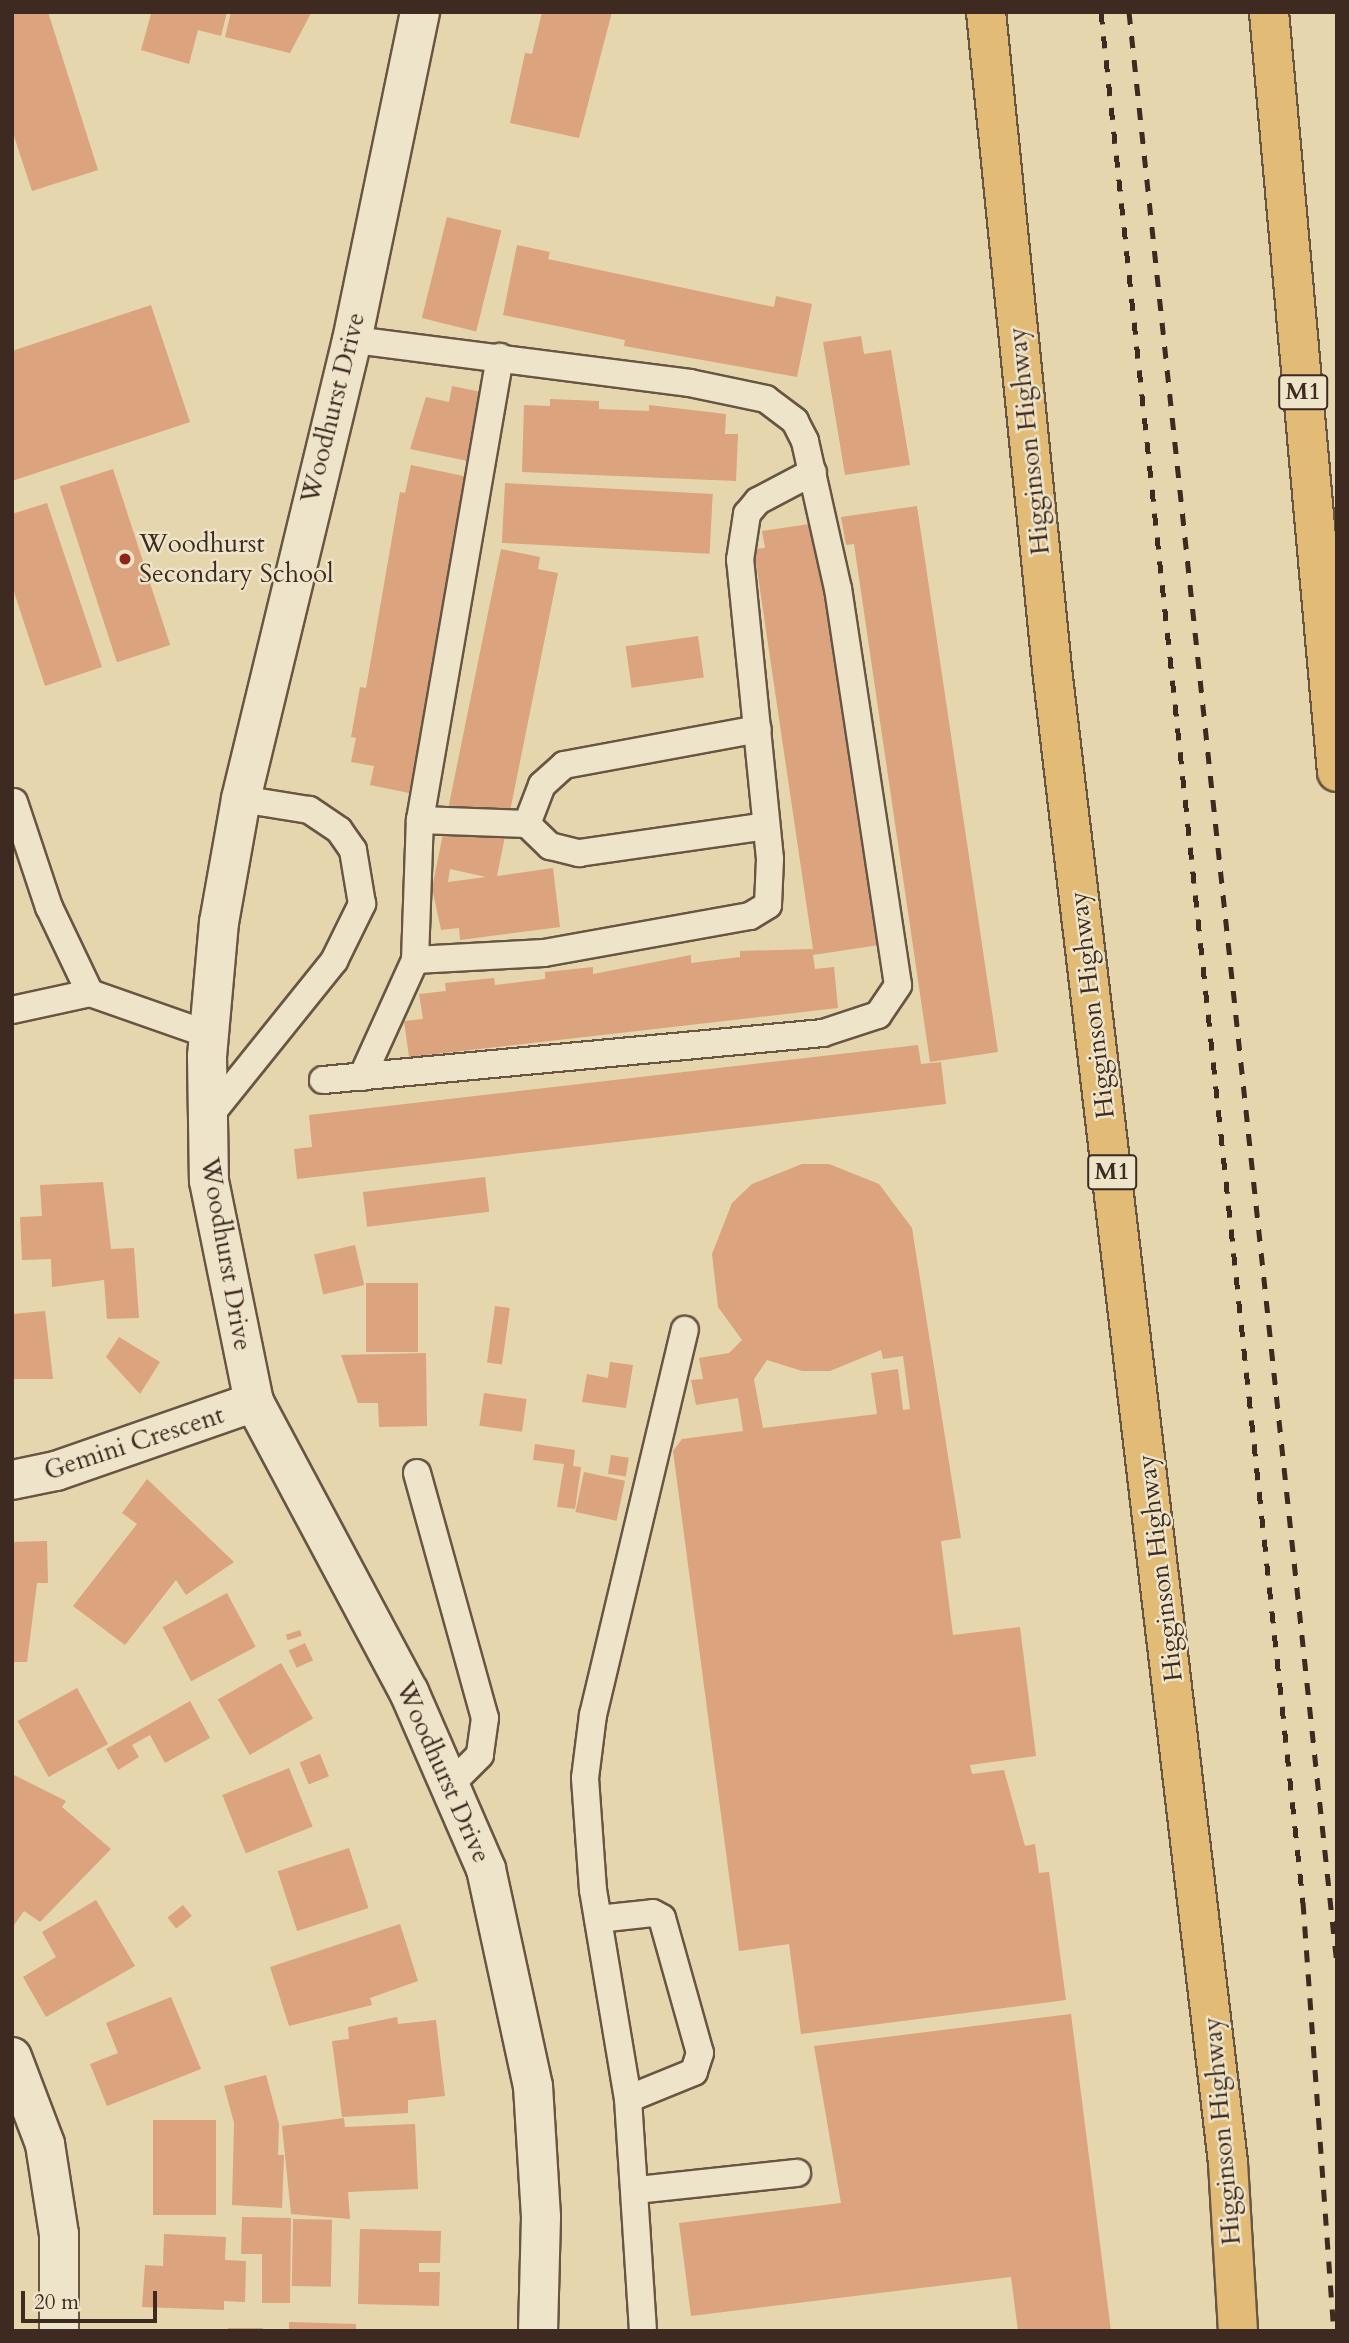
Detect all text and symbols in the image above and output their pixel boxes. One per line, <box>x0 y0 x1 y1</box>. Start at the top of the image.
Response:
street label: Woodhurst Drive <box>294 309 372 507</box>
street label: Higginson Highway <box>1002 326 1056 556</box>
road number: M1 <box>1277 372 1329 412</box>
place label: Woodhurst Secondary School <box>139 528 334 590</box>
marker: Woodhurst Secondary School <box>117 551 133 567</box>
street label: Higginson Highway <box>1063 890 1121 1120</box>
road number: M1 <box>1086 1152 1138 1192</box>
street label: Woodhurst Drive <box>194 1155 258 1353</box>
street label: Gemini Crescent <box>40 1399 228 1487</box>
street label: Higginson Highway <box>1131 1453 1189 1683</box>
street label: Woodhurst Drive <box>389 1676 497 1868</box>
street label: Higginson Highway <box>1197 2016 1247 2246</box>
scale bar <box>24 2276 161 2320</box>
text: 20 m <box>34 2288 79 2317</box>

